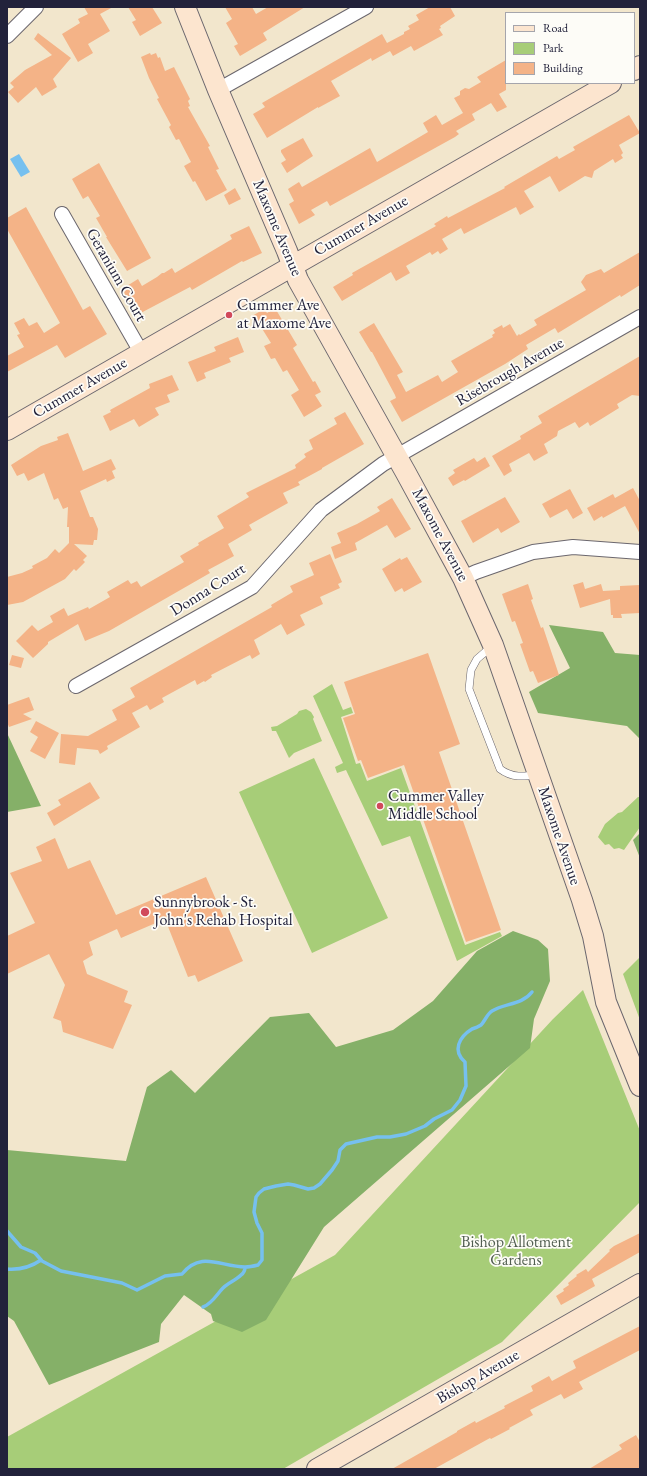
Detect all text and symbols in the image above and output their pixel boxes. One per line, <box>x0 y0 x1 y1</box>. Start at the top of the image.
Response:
legend <box>505 12 635 84</box>
text: Road <box>543 20 568 36</box>
text: Park <box>543 40 563 56</box>
text: Building <box>543 60 583 76</box>
street label: Maxome Avenue <box>248 177 306 279</box>
street label: Cummer Avenue <box>311 191 411 261</box>
street label: Geranium Court <box>82 225 150 325</box>
place label: Cummer Ave at Maxome Ave <box>237 296 331 334</box>
marker: Cummer Ave at Maxome Ave <box>224 310 234 320</box>
street label: Risebrough Avenue <box>453 333 567 411</box>
street label: Cummer Avenue <box>30 353 130 423</box>
street label: Maxome Avenue <box>407 485 473 585</box>
street label: Donna Court <box>167 559 249 621</box>
street label: Maxome Avenue <box>533 784 585 888</box>
place label: Cummer Valley Middle School <box>388 787 484 825</box>
marker: Cummer Valley Middle School <box>375 801 385 811</box>
place label: Sunnybrook - St. John's Rehab Hospital <box>154 893 293 931</box>
marker: Sunnybrook - St. John's Rehab Hospital <box>139 906 151 918</box>
park label: Bishop Allotment Gardens <box>461 1233 571 1271</box>
street label: Bishop Avenue <box>433 1346 523 1408</box>

